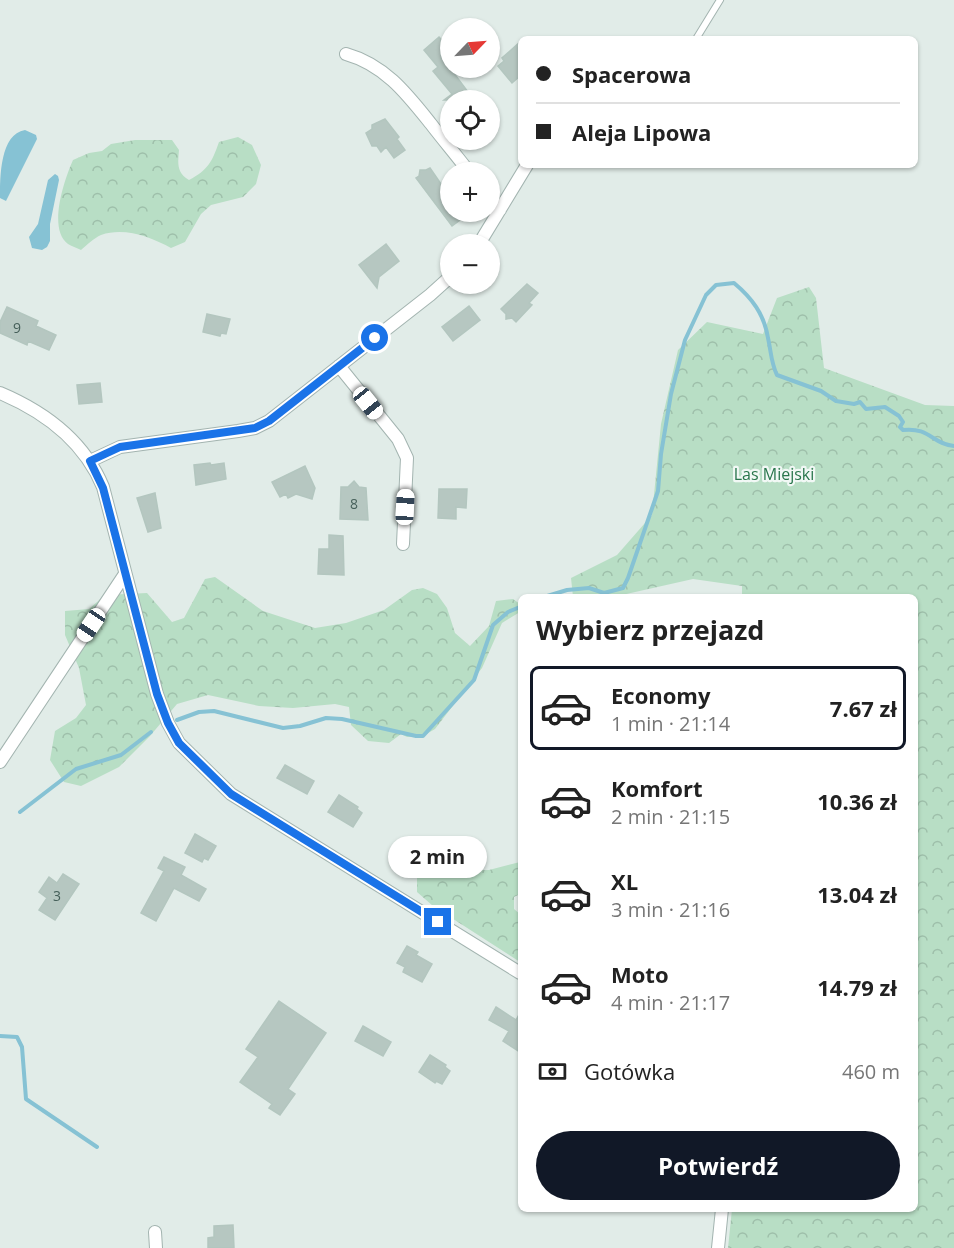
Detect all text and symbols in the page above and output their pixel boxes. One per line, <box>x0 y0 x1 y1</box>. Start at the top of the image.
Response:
north arrow <box>440 18 500 78</box>
map controls <box>440 18 500 294</box>
text: Spacerowa <box>572 59 691 89</box>
button: locate <box>440 90 500 150</box>
text: Aleja Lipowa <box>572 117 711 147</box>
button: + <box>440 162 500 222</box>
button: − <box>440 234 500 294</box>
house number: 9 <box>13 318 21 337</box>
route start <box>361 324 388 351</box>
car <box>350 383 386 423</box>
park label: Las Miejski <box>734 463 814 485</box>
car <box>395 489 415 525</box>
house number: 8 <box>350 494 358 513</box>
car <box>73 605 109 645</box>
text: Wybierz przejazd <box>536 611 764 648</box>
text: Economy <box>611 680 710 710</box>
icon: car <box>539 681 593 735</box>
text: 7.67 zł <box>830 693 897 723</box>
text: 1 min · 21:14 <box>611 710 730 737</box>
text: Komfort <box>611 773 703 803</box>
icon: car <box>539 774 593 828</box>
text: 10.36 zł <box>817 786 897 816</box>
text: 2 min · 21:15 <box>611 803 730 830</box>
callout: 2 min <box>388 835 488 877</box>
text: 2 min <box>410 843 465 870</box>
text: XL <box>611 866 638 896</box>
icon: car <box>539 867 593 921</box>
text: 13.04 zł <box>817 879 897 909</box>
house number: 3 <box>53 886 61 905</box>
text: 3 min · 21:16 <box>611 896 730 923</box>
route end <box>424 908 451 935</box>
text: Moto <box>611 959 669 989</box>
icon: car <box>539 960 593 1014</box>
text: 14.79 zł <box>817 972 897 1002</box>
text: 4 min · 21:17 <box>611 989 730 1016</box>
icon: cash <box>536 1055 569 1088</box>
text: Gotówka <box>584 1056 675 1086</box>
text: 460 m <box>842 1058 900 1085</box>
button: Potwierdź <box>536 1131 900 1200</box>

